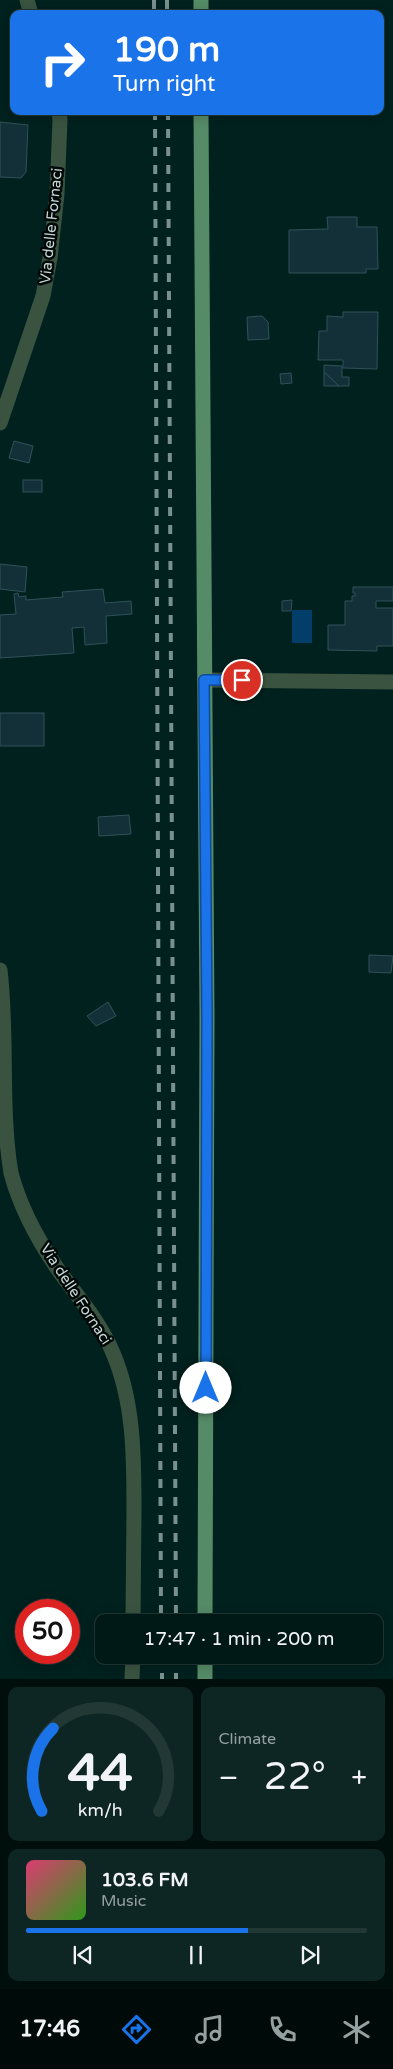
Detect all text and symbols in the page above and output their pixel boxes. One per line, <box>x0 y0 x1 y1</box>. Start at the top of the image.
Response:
text: 190 m <box>113 29 220 71</box>
icon: right <box>30 30 95 95</box>
text: Turn right <box>113 71 215 97</box>
street label: Via delle Fornaci <box>36 167 66 285</box>
pin <box>221 659 263 701</box>
icon: arrive <box>228 666 256 694</box>
street label: Via delle Fornaci <box>37 1240 115 1348</box>
position arrow <box>179 1361 231 1413</box>
speed limit sign: 50 <box>15 1599 80 1664</box>
text: 17:47 · 1 min · 200 m <box>143 1628 335 1650</box>
text: Climate <box>219 1729 276 1749</box>
text: 44 <box>68 1742 133 1805</box>
text: 22° <box>264 1754 326 1800</box>
text: − <box>219 1761 238 1795</box>
text: + <box>351 1761 367 1795</box>
text: km/h <box>78 1800 123 1821</box>
text: 103.6 FM <box>101 1869 189 1891</box>
text: Music <box>101 1891 146 1911</box>
icon: previous <box>69 1941 97 1969</box>
icon: pause <box>182 1941 210 1969</box>
icon: next <box>296 1941 324 1969</box>
icon: directions <box>119 2012 154 2047</box>
icon: music <box>192 2012 227 2047</box>
icon: phone <box>265 2012 300 2047</box>
icon: climate <box>339 2012 374 2047</box>
text: 17:46 <box>19 2016 80 2042</box>

